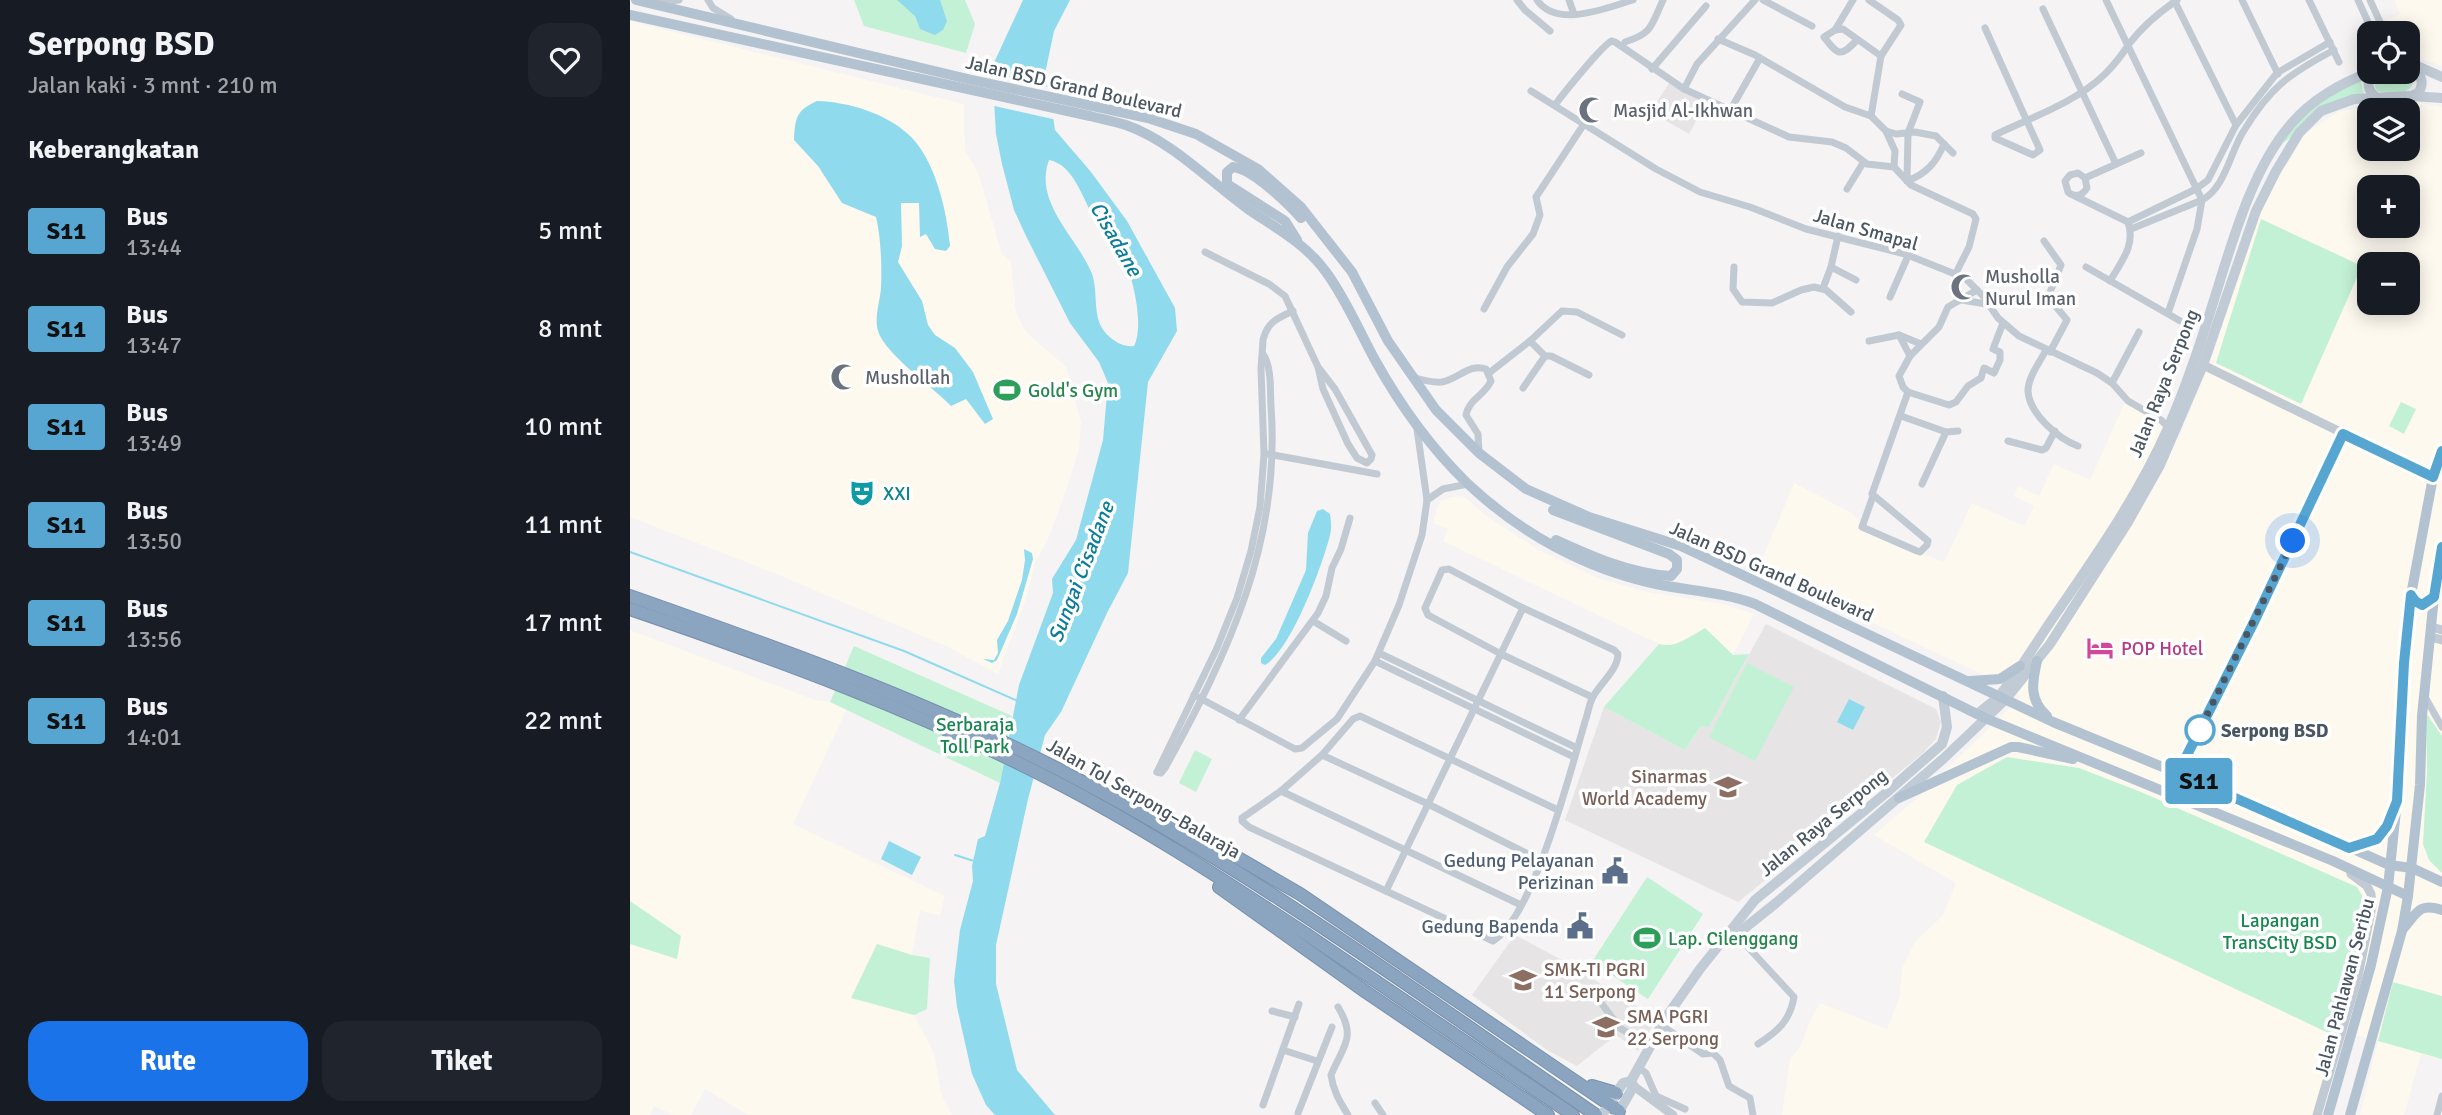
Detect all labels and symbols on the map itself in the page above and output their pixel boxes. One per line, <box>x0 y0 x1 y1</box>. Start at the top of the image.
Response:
street label: Jalan BSD Grand Boulevard <box>963 50 1184 124</box>
mosque icon: Masjid Al-Ikhwan <box>1577 95 1607 125</box>
place label: Masjid Al-Ikhwan <box>1613 99 1753 123</box>
water label: Cisadane <box>1084 197 1148 282</box>
street label: Jalan Smapal <box>1810 204 1921 256</box>
place label: Musholla Nurul Iman <box>1985 265 2076 311</box>
mosque icon: Musholla Nurul Iman <box>1949 272 1979 302</box>
street label: Jalan Raya Serpong <box>2123 306 2205 461</box>
mosque icon: Mushollah <box>829 362 859 392</box>
place label: Mushollah <box>865 366 950 390</box>
sports icon: Gold's Gym <box>992 375 1022 405</box>
place label: Gold's Gym <box>1028 379 1118 403</box>
theatre icon: XXI <box>847 478 877 508</box>
place label: XXI <box>883 482 911 506</box>
water label: Sungai Cisadane <box>1042 497 1120 646</box>
street label: Jalan BSD Grand Boulevard <box>1666 516 1877 628</box>
your location <box>2275 523 2310 558</box>
hotel icon: POP Hotel <box>2085 633 2115 663</box>
place label: POP Hotel <box>2121 637 2203 661</box>
park label: Serbaraja Toll Park <box>936 713 1014 759</box>
marker: Serpong BSD <box>2185 715 2215 745</box>
place label: Serpong BSD <box>2221 719 2328 743</box>
street label: Jalan Tol Serpong–Balaraja <box>1042 733 1245 864</box>
line badge: S11 <box>2159 758 2239 804</box>
street label: Jalan Raya Serpong <box>1755 764 1893 882</box>
place label: Sinarmas World Academy <box>1582 765 1707 811</box>
school or university icon: Sinarmas World Academy <box>1713 772 1743 802</box>
place label: Gedung Pelayanan Perizinan <box>1444 849 1594 895</box>
public building icon: Gedung Pelayanan Perizinan <box>1600 856 1630 886</box>
street label: Jalan Pahlawan Seribu <box>2310 896 2380 1079</box>
park label: Lapangan TransCity BSD <box>2223 909 2337 955</box>
public building icon: Gedung Bapenda <box>1565 911 1595 941</box>
place label: Gedung Bapenda <box>1421 915 1559 939</box>
sports icon: Lap. Cilenggang <box>1632 923 1662 953</box>
place label: Lap. Cilenggang <box>1668 927 1799 951</box>
place label: SMK-TI PGRI 11 Serpong <box>1544 958 1646 1004</box>
school or university icon: SMK-TI PGRI 11 Serpong <box>1508 965 1538 995</box>
place label: SMA PGRI 22 Serpong <box>1627 1005 1719 1051</box>
school or university icon: SMA PGRI 22 Serpong <box>1591 1012 1621 1042</box>

